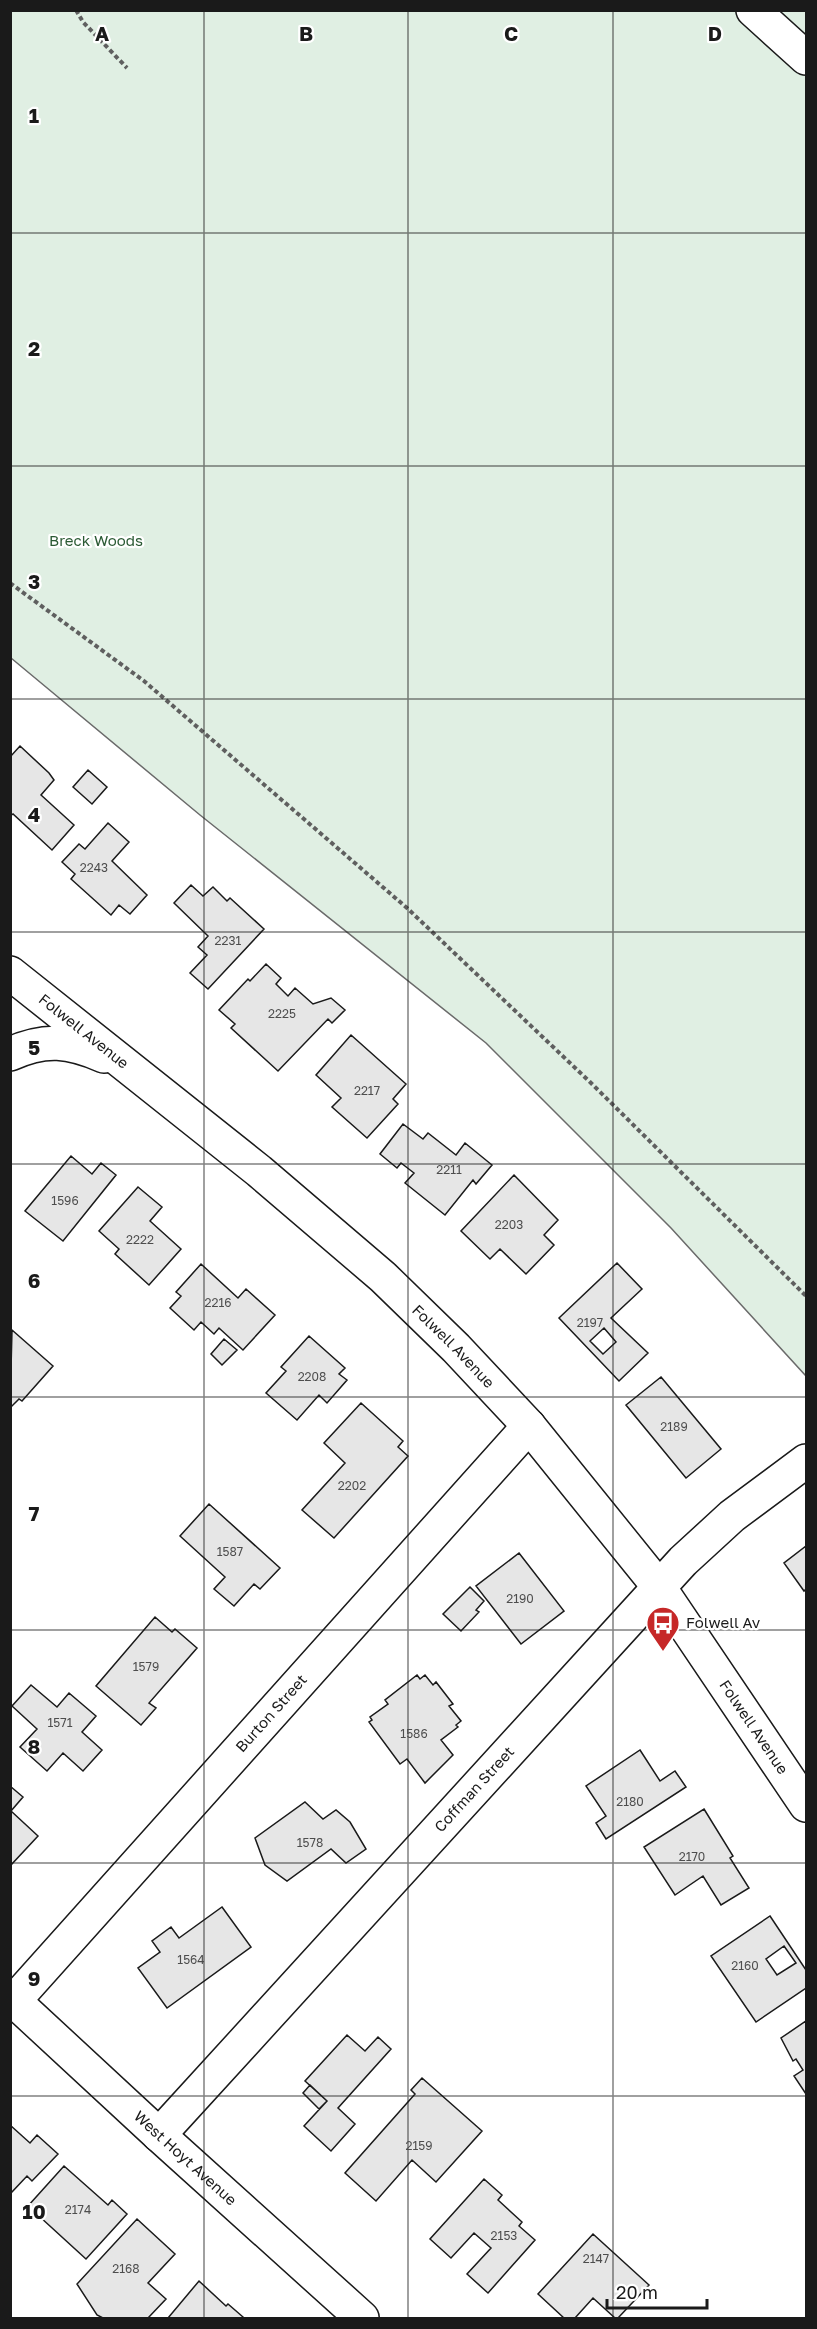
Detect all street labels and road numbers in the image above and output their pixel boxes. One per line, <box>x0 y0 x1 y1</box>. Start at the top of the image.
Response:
street label: Folwell Avenue <box>36 990 133 1072</box>
street label: Folwell Avenue <box>409 1300 499 1391</box>
street label: Burton Street <box>231 1670 310 1755</box>
street label: Folwell Avenue <box>716 1676 793 1777</box>
street label: Coffman Street <box>430 1742 517 1835</box>
street label: West Hoyt Avenue <box>131 2107 241 2209</box>

